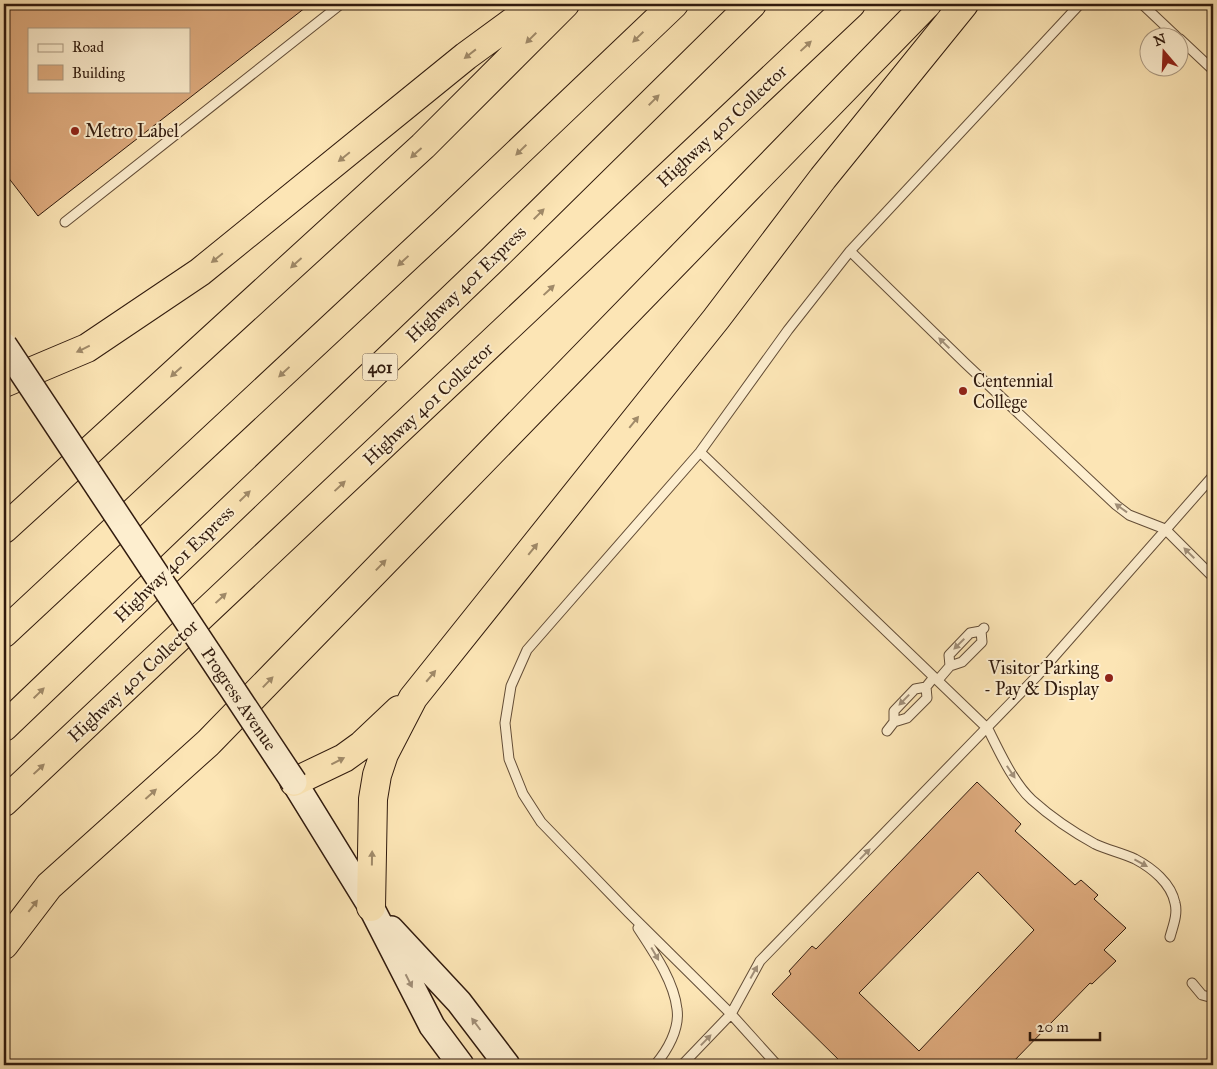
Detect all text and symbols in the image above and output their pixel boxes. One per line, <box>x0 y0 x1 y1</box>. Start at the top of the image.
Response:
legend <box>28 28 190 92</box>
north arrow <box>1140 28 1190 78</box>
text: N <box>1152 30 1168 50</box>
one-way arrow <box>633 31 645 43</box>
one-way arrow <box>525 32 537 44</box>
text: Road <box>72 38 104 56</box>
one-way arrow <box>800 40 812 52</box>
one-way arrow <box>463 49 477 59</box>
street label: Highway 401 Collector <box>652 60 793 193</box>
text: Building <box>72 64 126 82</box>
one-way arrow <box>648 94 660 106</box>
place label: Metro Label <box>85 120 179 142</box>
marker: Metro Label <box>69 125 81 137</box>
one-way arrow <box>515 144 527 156</box>
one-way arrow <box>410 147 422 159</box>
one-way arrow <box>338 151 351 162</box>
one-way arrow <box>532 208 544 220</box>
street label: Highway 401 Express <box>401 221 531 348</box>
one-way arrow <box>211 253 224 264</box>
one-way arrow <box>397 255 409 267</box>
one-way arrow <box>289 257 302 268</box>
one-way arrow <box>542 284 554 296</box>
one-way arrow <box>939 337 951 349</box>
street label: Highway 401 Collector <box>358 338 499 471</box>
one-way arrow <box>76 345 90 353</box>
road number: 401 <box>362 354 398 381</box>
one-way arrow <box>170 366 182 378</box>
one-way arrow <box>278 366 290 378</box>
place label: Centennial College <box>973 370 1053 414</box>
marker: Centennial College <box>957 385 969 397</box>
one-way arrow <box>629 416 640 429</box>
one-way arrow <box>333 480 345 492</box>
one-way arrow <box>239 490 251 502</box>
street label: Highway 401 Express <box>109 501 239 628</box>
one-way arrow <box>1115 503 1128 514</box>
one-way arrow <box>528 543 539 556</box>
one-way arrow <box>1183 547 1195 559</box>
one-way arrow <box>375 559 387 571</box>
one-way arrow <box>215 592 227 604</box>
street label: Highway 401 Collector <box>63 615 204 748</box>
one-way arrow <box>953 638 965 650</box>
street label: Progress Avenue <box>196 643 282 755</box>
place label: Visitor Parking - Pay & Display <box>984 657 1100 700</box>
one-way arrow <box>426 669 437 682</box>
marker: Visitor Parking - Pay & Display <box>1103 672 1115 684</box>
one-way arrow <box>262 676 274 688</box>
one-way arrow <box>33 687 45 699</box>
one-way arrow <box>898 694 910 706</box>
one-way arrow <box>331 757 345 765</box>
one-way arrow <box>33 763 45 775</box>
one-way arrow <box>1006 765 1016 778</box>
one-way arrow <box>144 789 157 800</box>
one-way arrow <box>859 848 871 860</box>
one-way arrow <box>368 850 376 866</box>
one-way arrow <box>1134 859 1148 867</box>
one-way arrow <box>28 900 39 913</box>
one-way arrow <box>651 947 659 962</box>
one-way arrow <box>750 964 758 979</box>
one-way arrow <box>405 974 413 989</box>
scale bar <box>1030 1009 1100 1041</box>
one-way arrow <box>470 1018 481 1031</box>
text: 20 m <box>1037 1018 1069 1036</box>
one-way arrow <box>700 1034 712 1046</box>

